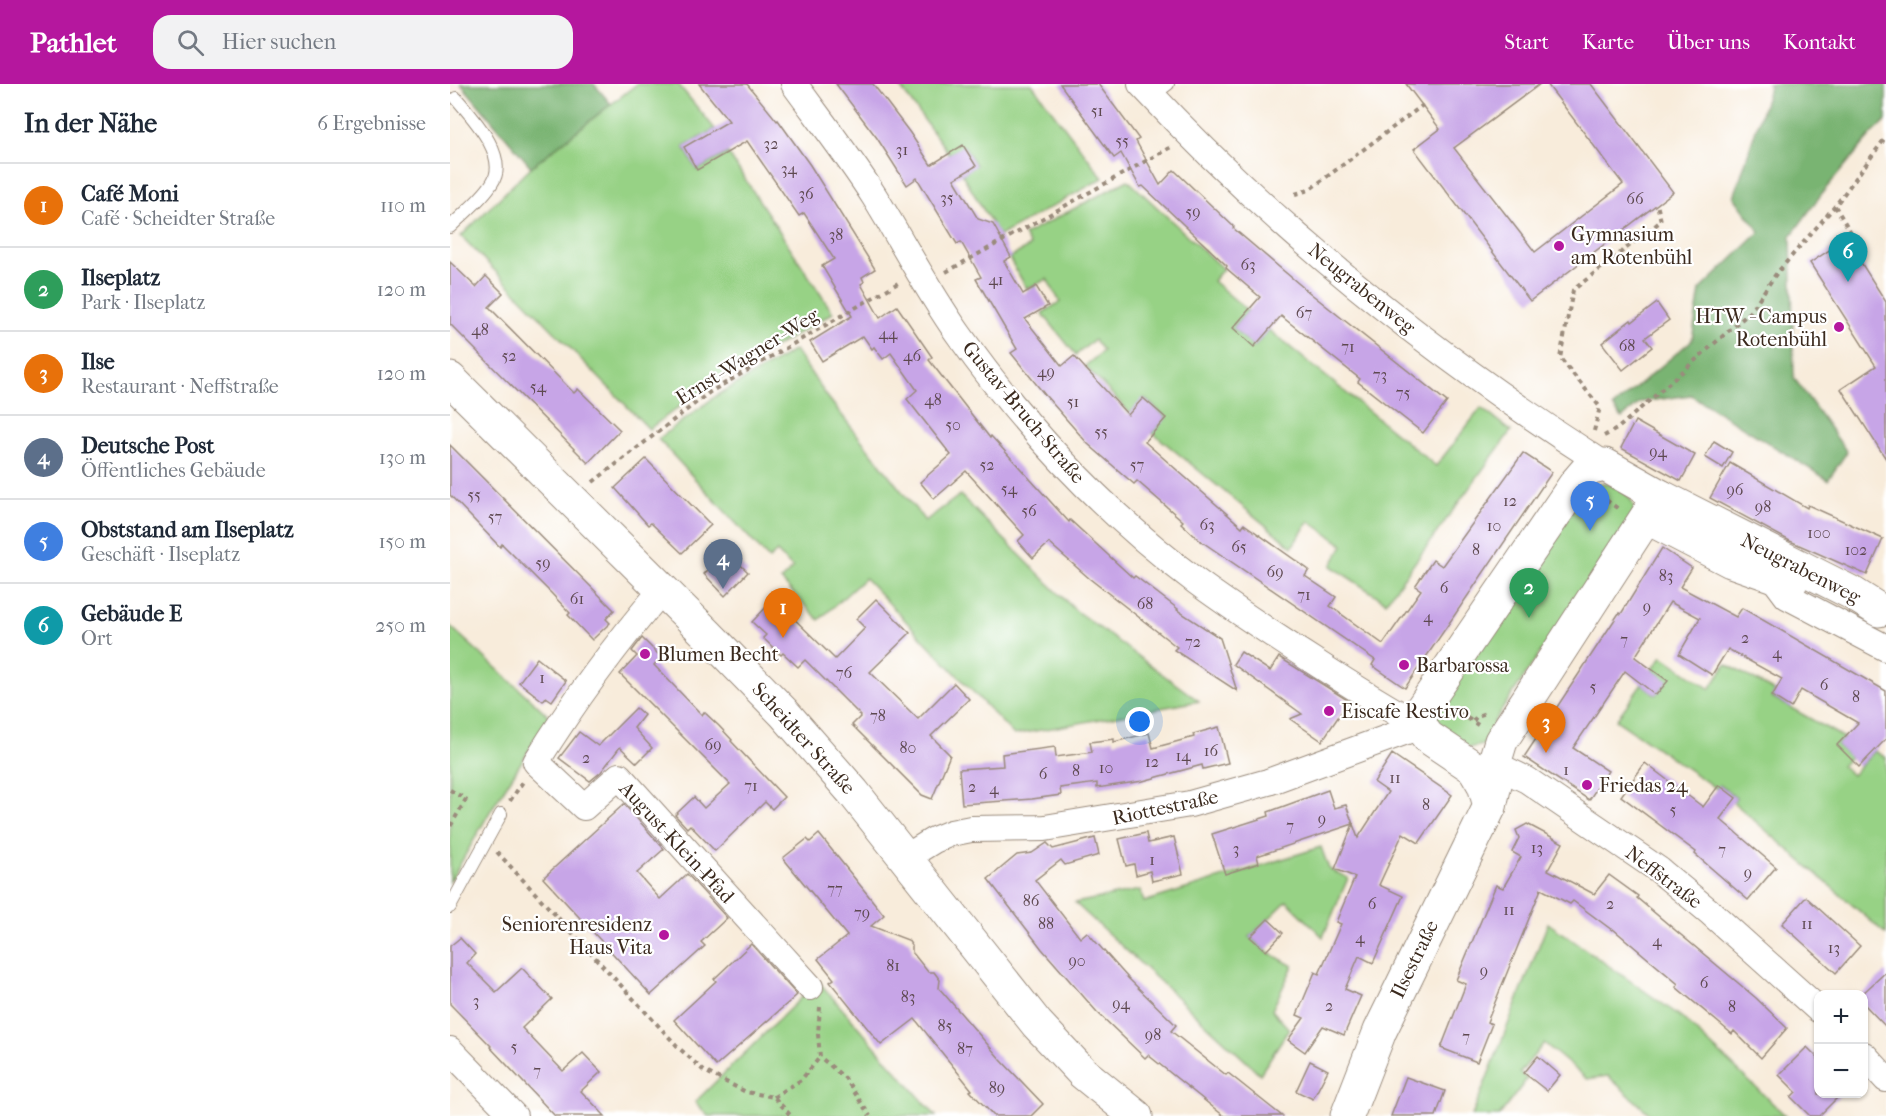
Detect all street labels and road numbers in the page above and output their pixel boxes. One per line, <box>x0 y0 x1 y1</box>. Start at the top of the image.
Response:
street label: Neugrabenweg <box>1303 238 1420 339</box>
street label: Ernst-Wagner-Weg <box>671 303 823 410</box>
street label: Gustav-Bruch-Straße <box>958 337 1090 488</box>
street label: Neugrabenweg <box>1737 528 1865 609</box>
street label: Scheidter Straße <box>747 678 860 799</box>
street label: August-Klein-Pfad <box>614 776 739 909</box>
street label: Riottestraße <box>1110 785 1220 830</box>
street label: Neffstraße <box>1621 841 1706 914</box>
street label: Ilsestraße <box>1386 916 1443 1002</box>

